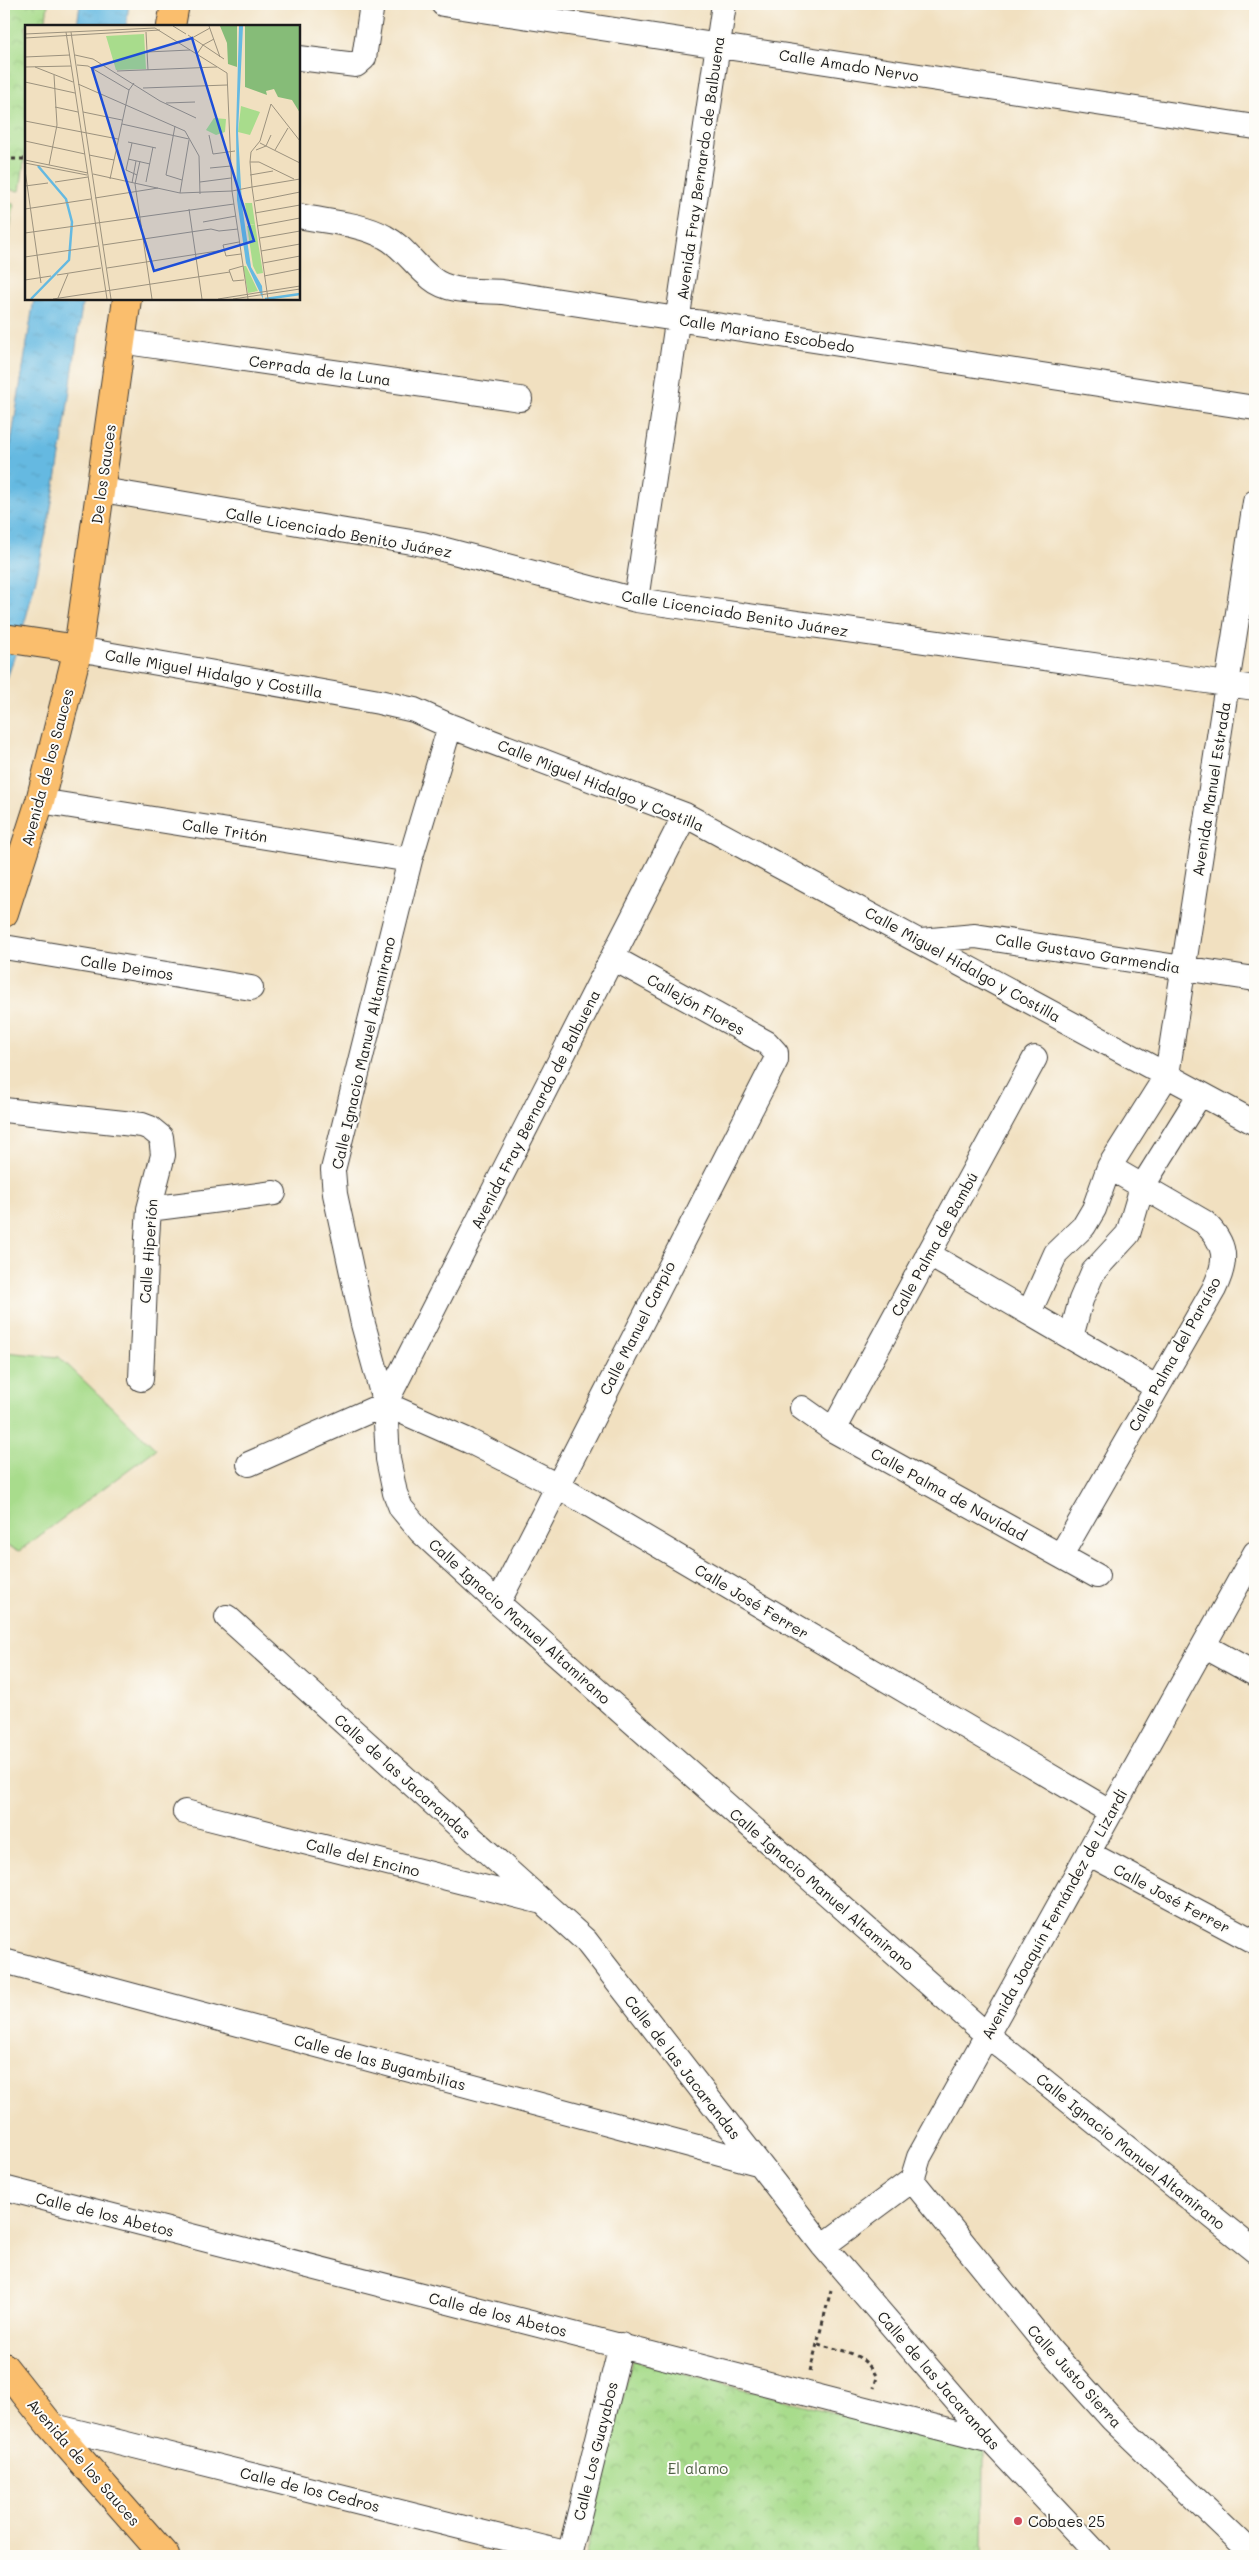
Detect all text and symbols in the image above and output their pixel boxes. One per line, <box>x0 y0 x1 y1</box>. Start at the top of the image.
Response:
inset map <box>25 25 300 300</box>
street label: Avenida Fray Bernardo de Balbuena <box>672 35 728 301</box>
street label: Calle Amado Nervo <box>778 44 920 86</box>
street label: Calle Mariano Escobedo <box>678 309 856 357</box>
street label: Cerrada de la Luna <box>248 350 392 390</box>
street label: De los Sauces <box>86 423 120 525</box>
street label: Calle Licenciado Benito Juárez <box>224 502 454 562</box>
street label: Calle Licenciado Benito Juárez <box>620 585 850 641</box>
street label: Calle Miguel Hidalgo y Costilla <box>104 644 324 702</box>
street label: Avenida de los Sauces <box>16 686 78 848</box>
street label: Avenida Manuel Estrada <box>1187 700 1235 878</box>
street label: Calle Miguel Hidalgo y Costilla <box>495 734 707 836</box>
street label: Calle Tritón <box>181 813 269 847</box>
street label: Calle Miguel Hidalgo y Costilla <box>862 902 1064 1026</box>
street label: Calle Gustavo Garmendia <box>994 929 1182 977</box>
street label: Calle Ignacio Manuel Altamirano <box>326 935 400 1171</box>
street label: Calle Deimos <box>79 950 175 984</box>
street label: Callejón Flores <box>643 969 749 1039</box>
street label: Avenida Fray Bernardo de Balbuena <box>466 986 604 1232</box>
street label: Calle Palma de Bambú <box>886 1168 982 1320</box>
street label: Calle Hiperión <box>134 1198 162 1304</box>
street label: Calle Manuel Carpio <box>595 1258 679 1398</box>
street label: Calle Palma del Paraíso <box>1123 1273 1225 1435</box>
street label: Calle Palma de Navidad <box>868 1443 1030 1545</box>
street label: Calle Ignacio Manuel Altamirano <box>425 1534 615 1708</box>
street label: Calle José Ferrer <box>691 1559 813 1643</box>
street label: Calle de las Jacarandas <box>330 1709 476 1843</box>
street label: Avenida Joaquín Fernández de Lizardi <box>977 1785 1131 2043</box>
street label: Calle Ignacio Manuel Altamirano <box>726 1803 918 1975</box>
street label: Calle del Encino <box>304 1833 422 1881</box>
street label: Calle José Ferrer <box>1110 1859 1234 1937</box>
street label: Calle de las Jacarandas <box>620 1991 746 2143</box>
street label: Calle de las Bugambilias <box>292 2029 468 2095</box>
street label: Calle Ignacio Manuel Altamirano <box>1032 2068 1230 2234</box>
street label: Calle de los Abetos <box>34 2187 176 2241</box>
street label: Calle de los Abetos <box>427 2287 569 2341</box>
street label: Calle de las Jacarandas <box>873 2306 1005 2454</box>
street label: Calle Justo Sierra <box>1023 2320 1127 2432</box>
street label: Calle Los Guayabos <box>568 2380 622 2522</box>
street label: Avenida de los Sauces <box>23 2394 145 2530</box>
park label: El alamo <box>668 2458 728 2478</box>
street label: Calle de los Cedros <box>238 2462 382 2516</box>
place label: Cobaes 25 <box>1028 2511 1105 2531</box>
marker: Cobaes 25 <box>1012 2515 1024 2527</box>

